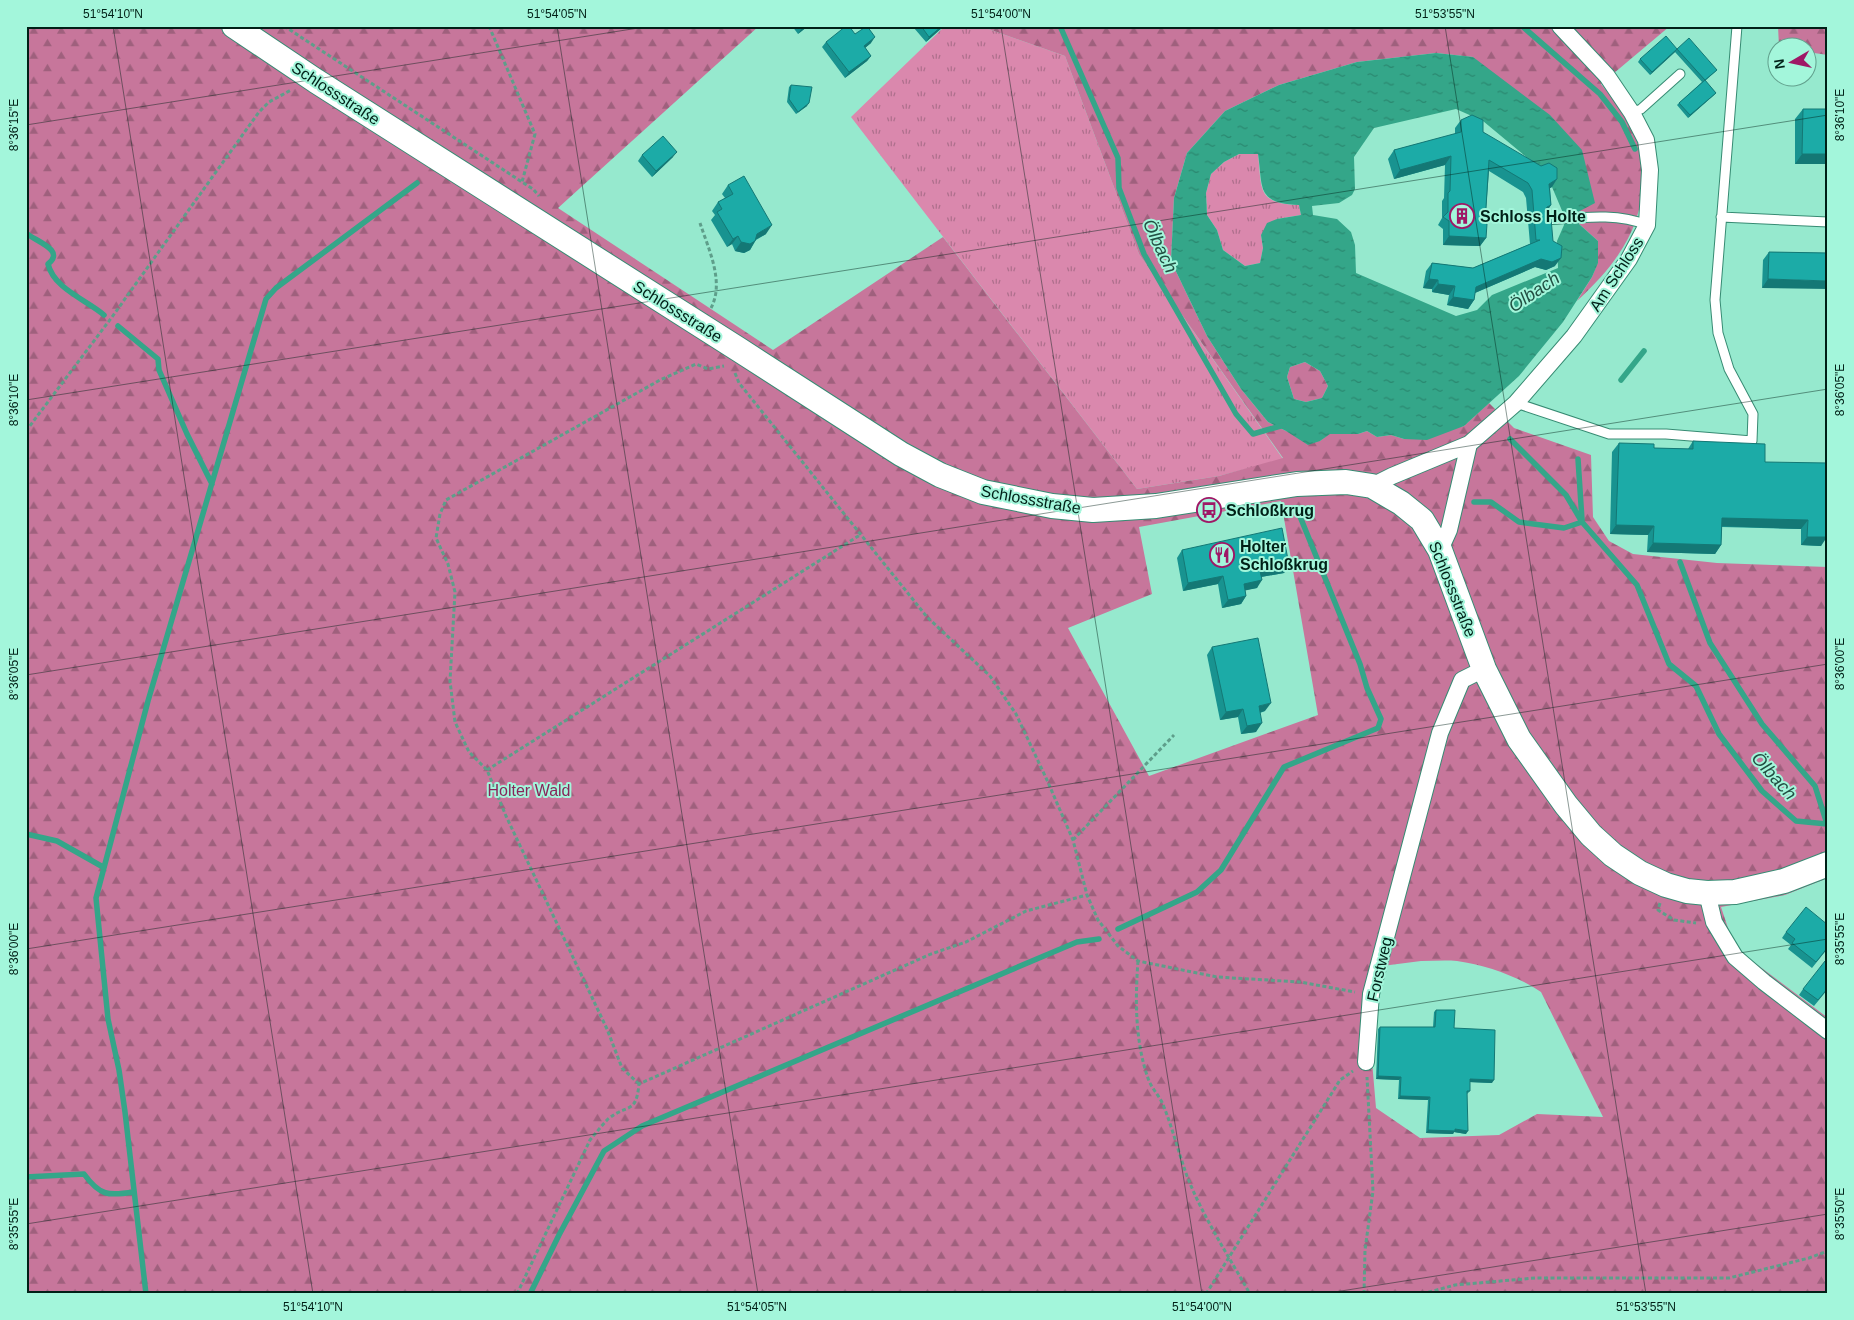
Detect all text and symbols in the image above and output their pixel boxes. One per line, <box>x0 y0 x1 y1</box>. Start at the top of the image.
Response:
text: 51°54'10"N <box>83 7 143 21</box>
text: 51°54'05"N <box>527 7 587 21</box>
text: 51°54'00"N <box>971 7 1031 21</box>
text: 51°53'55"N <box>1415 7 1475 21</box>
north arrow <box>1766 38 1816 88</box>
text: N <box>1770 58 1788 70</box>
street label: Schlossstraße <box>289 59 383 128</box>
text: 8°36'10"E <box>1833 89 1847 141</box>
text: 8°36'15"E <box>7 99 21 151</box>
building icon: Schloss Holte <box>1449 203 1475 229</box>
place label: Schloss Holte <box>1480 208 1586 225</box>
water label: Ölbach <box>1139 216 1181 276</box>
street label: Am Schloss <box>1586 234 1647 314</box>
water label: Ölbach <box>1505 268 1563 316</box>
street label: Schlossstraße <box>630 277 725 346</box>
text: 8°36'05"E <box>1833 364 1847 416</box>
text: 8°36'10"E <box>7 374 21 426</box>
street label: Schlossstraße <box>980 482 1082 517</box>
bus stop icon: Schloßkrug <box>1196 497 1222 523</box>
place label: Schloßkrug <box>1226 502 1314 519</box>
place label: Holter Schloßkrug <box>1240 538 1328 573</box>
street label: Schlossstraße <box>1426 539 1479 639</box>
restaurant icon: Holter Schloßkrug <box>1209 542 1235 568</box>
text: 8°36'00"E <box>1833 638 1847 690</box>
text: 8°36'05"E <box>7 648 21 700</box>
water label: Ölbach <box>1747 748 1801 804</box>
park label: Holter Wald <box>488 782 570 799</box>
text: 8°35'55"E <box>1833 913 1847 965</box>
text: 8°36'00"E <box>7 923 21 975</box>
street label: Forstweg <box>1364 935 1395 1003</box>
text: 8°35'50"E <box>1833 1188 1847 1240</box>
text: 8°35'55"E <box>7 1198 21 1250</box>
text: 51°54'10"N <box>283 1300 343 1314</box>
text: 51°54'05"N <box>727 1300 787 1314</box>
text: 51°54'00"N <box>1172 1300 1232 1314</box>
text: 51°53'55"N <box>1616 1300 1676 1314</box>

